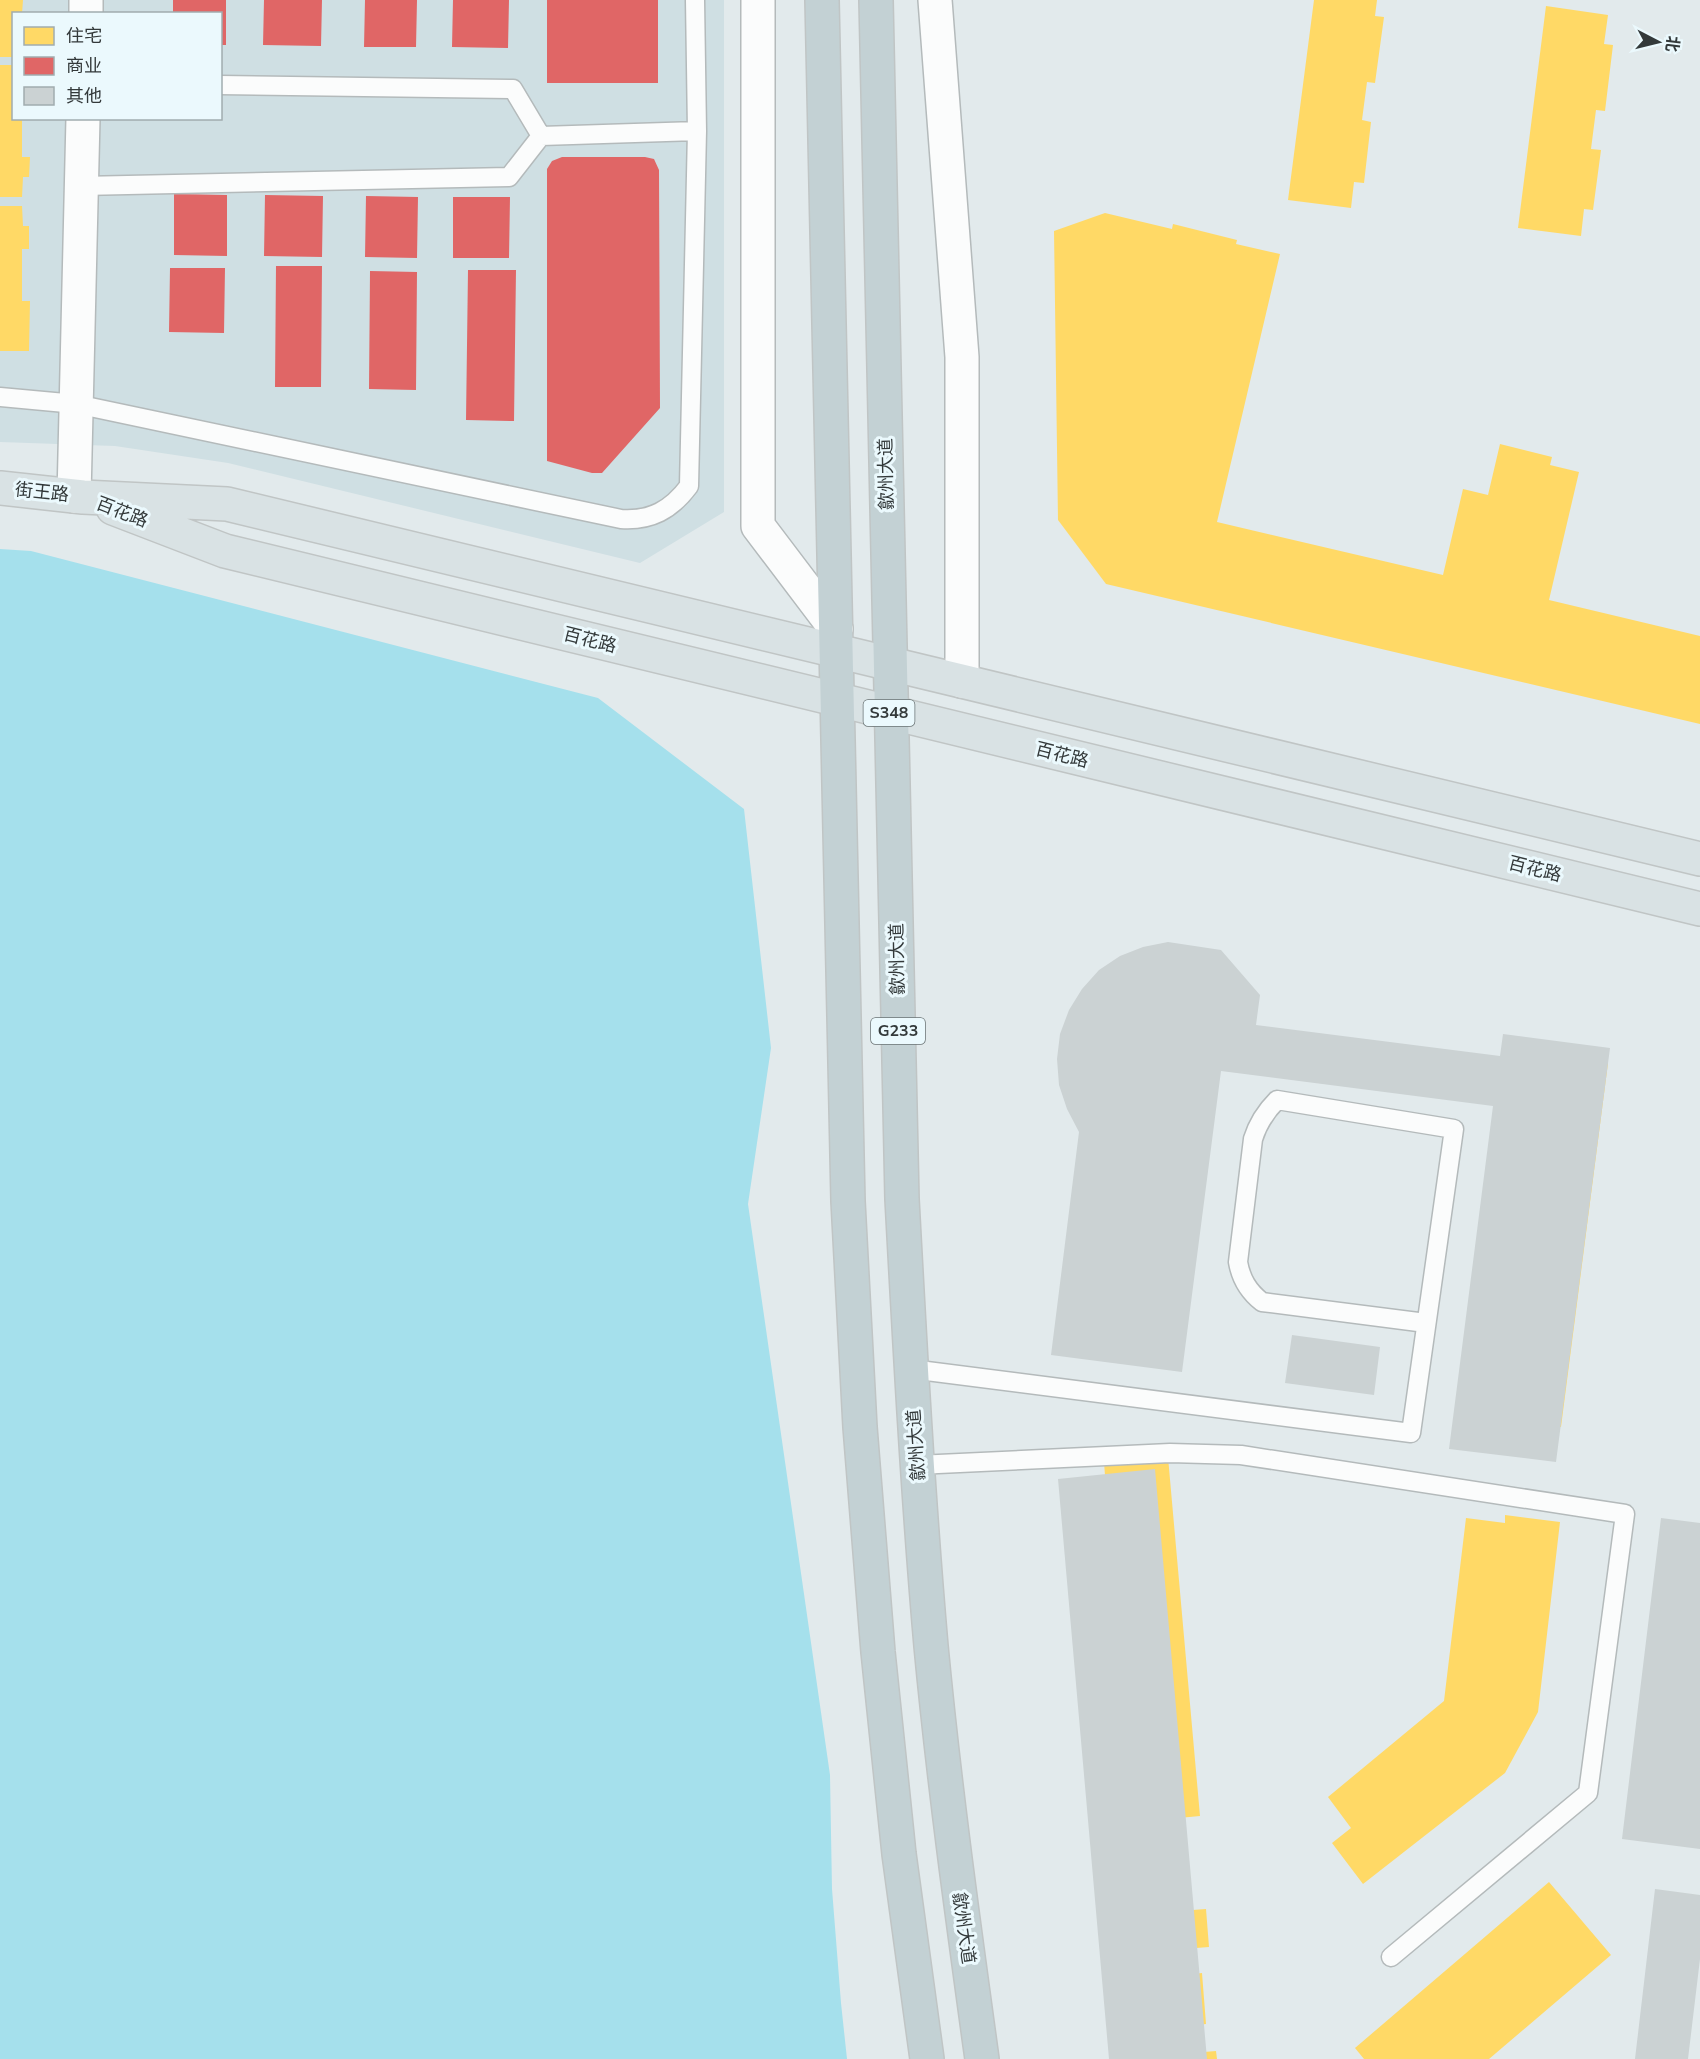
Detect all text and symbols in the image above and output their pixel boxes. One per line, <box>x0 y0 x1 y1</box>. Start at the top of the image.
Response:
legend <box>12 12 222 120</box>
north arrow <box>1628 12 1688 72</box>
text: 住宅 <box>66 24 102 48</box>
text: 北 <box>1660 34 1684 53</box>
text: 商业 <box>66 54 102 78</box>
text: 其他 <box>66 84 102 108</box>
street label: 歙州大道 <box>873 438 899 510</box>
street label: 街王路 <box>14 477 70 507</box>
street label: 百花路 <box>92 491 152 533</box>
street label: 百花路 <box>561 622 619 658</box>
road number: S348 <box>864 700 914 726</box>
street label: 百花路 <box>1033 737 1091 773</box>
street label: 百花路 <box>1506 851 1564 887</box>
street label: 歙州大道 <box>884 923 910 995</box>
road number: G233 <box>871 1018 925 1044</box>
street label: 歙州大道 <box>902 1408 930 1482</box>
street label: 歙州大道 <box>947 1891 981 1965</box>

